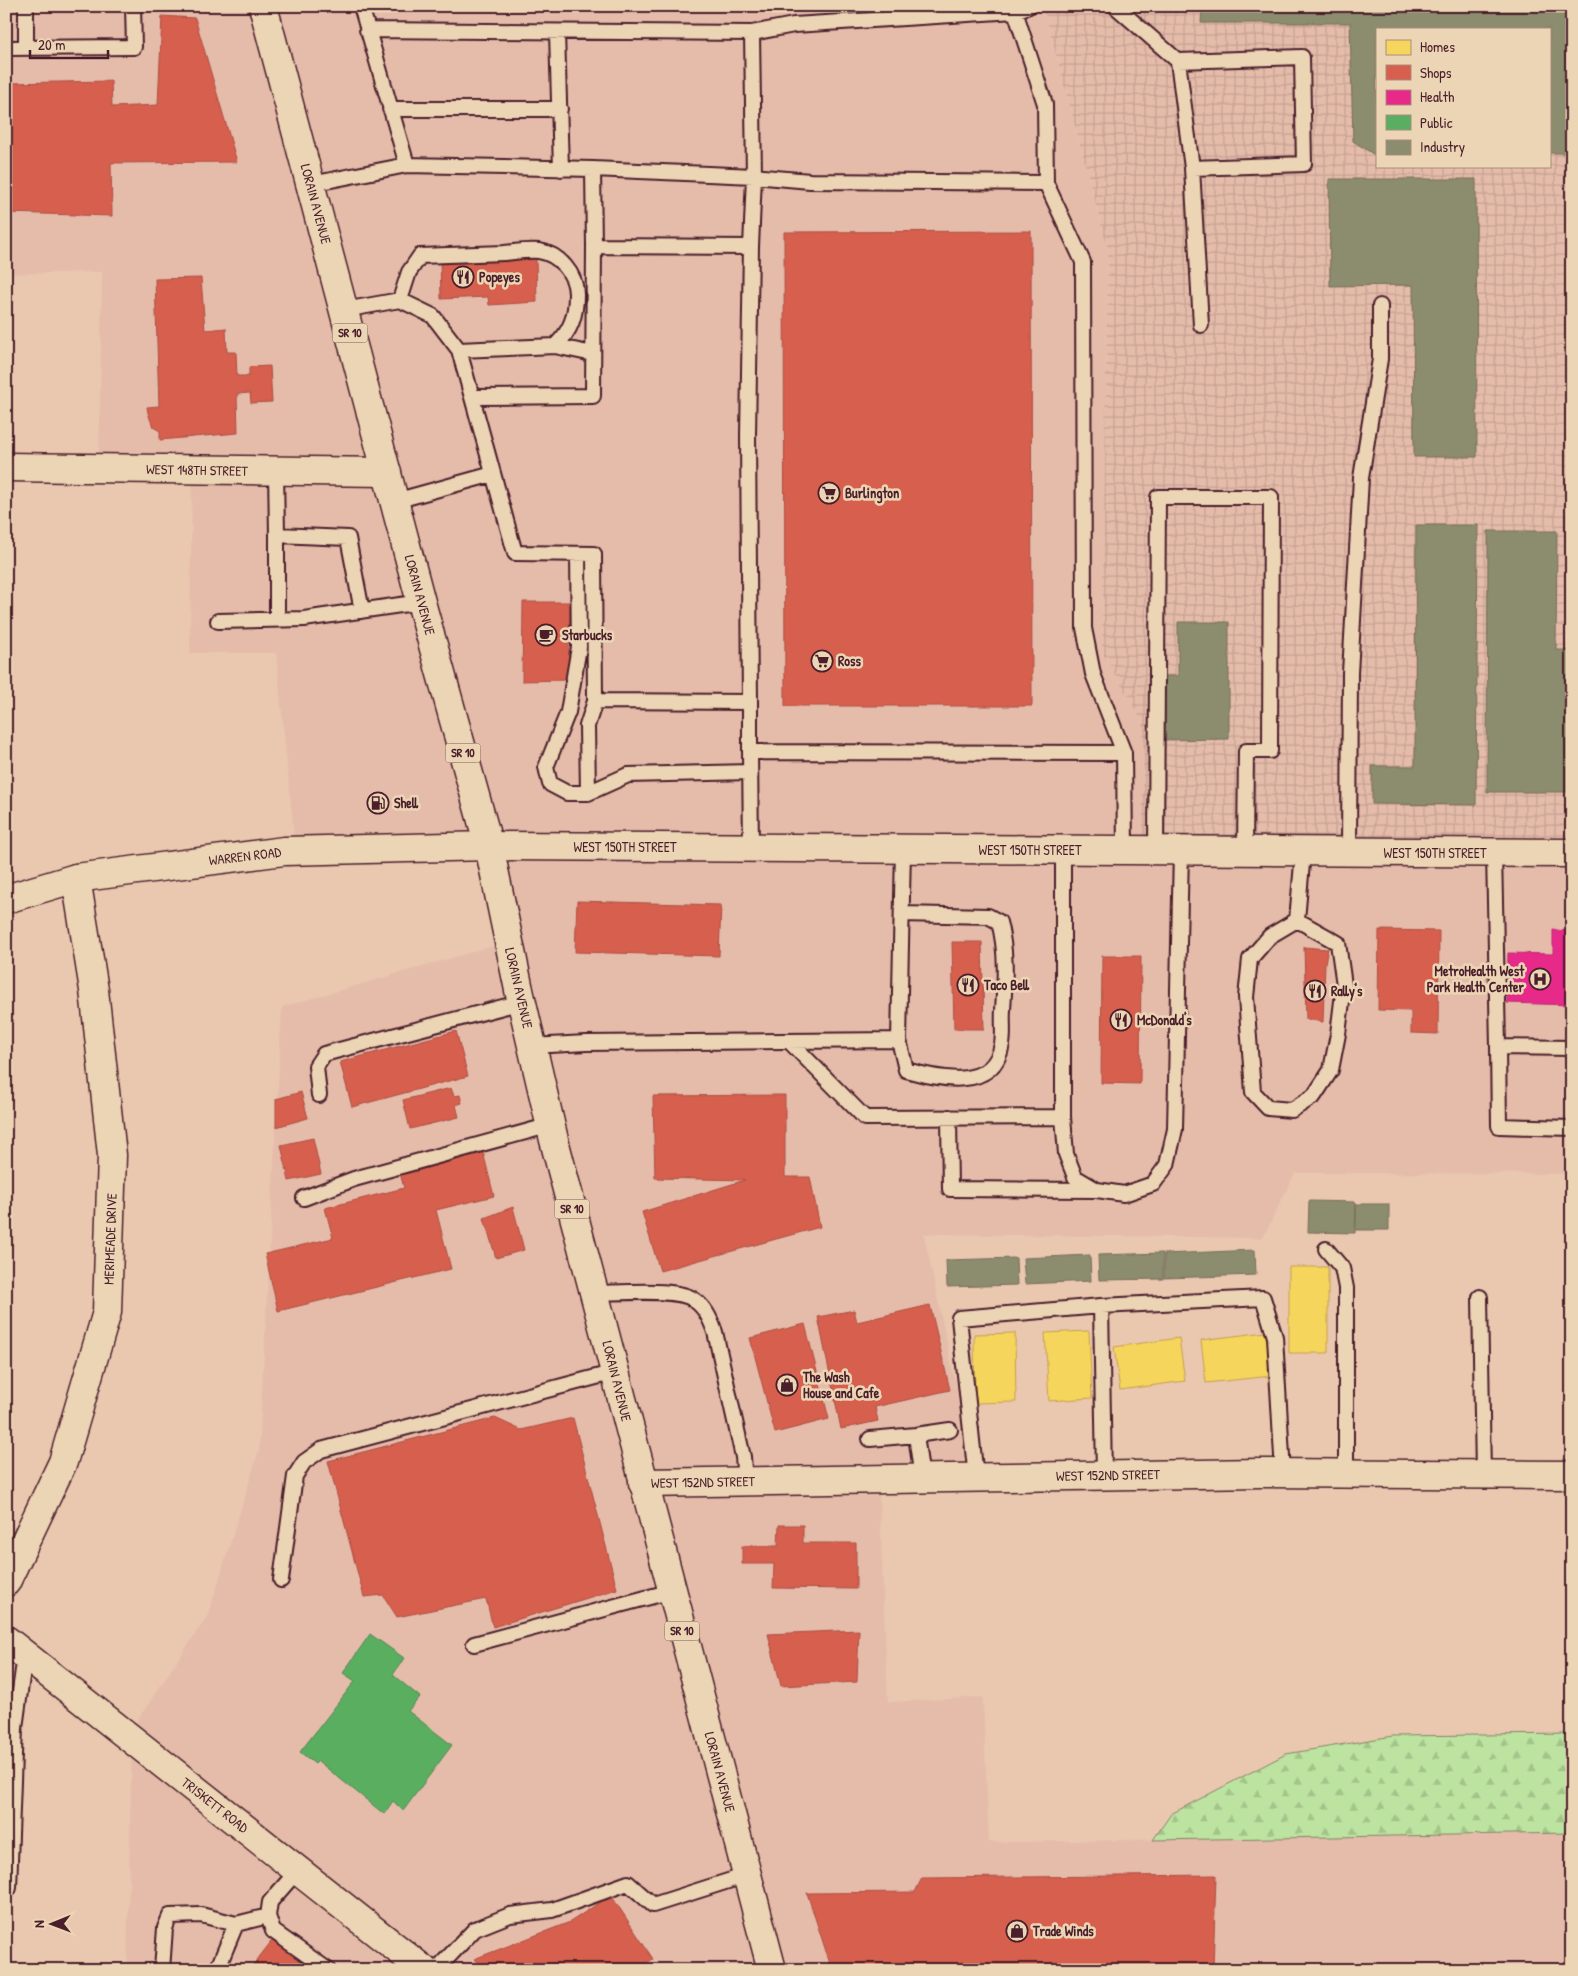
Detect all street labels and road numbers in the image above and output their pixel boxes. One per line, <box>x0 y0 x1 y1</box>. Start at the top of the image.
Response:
street label: LORAIN AVENUE <box>297 162 336 246</box>
road number: SR 10 <box>332 323 368 342</box>
street label: WEST 148TH STREET <box>146 459 249 480</box>
street label: LORAIN AVENUE <box>401 553 440 637</box>
road number: SR 10 <box>446 744 480 762</box>
street label: WEST 150TH STREET <box>574 837 677 856</box>
street label: WEST 150TH STREET <box>979 840 1082 859</box>
street label: WARREN ROAD <box>208 842 282 869</box>
street label: WEST 150TH STREET <box>1384 843 1487 862</box>
street label: LORAIN AVENUE <box>501 946 538 1030</box>
street label: MERIMEADE DRIVE <box>98 1193 121 1285</box>
road number: SR 10 <box>554 1200 590 1218</box>
street label: LORAIN AVENUE <box>598 1339 637 1423</box>
street label: WEST 152ND STREET <box>1056 1464 1161 1485</box>
street label: WEST 152ND STREET <box>651 1471 756 1492</box>
road number: SR 10 <box>664 1622 700 1640</box>
street label: LORAIN AVENUE <box>701 1730 740 1814</box>
street label: TRISKETT ROAD <box>178 1772 253 1837</box>

